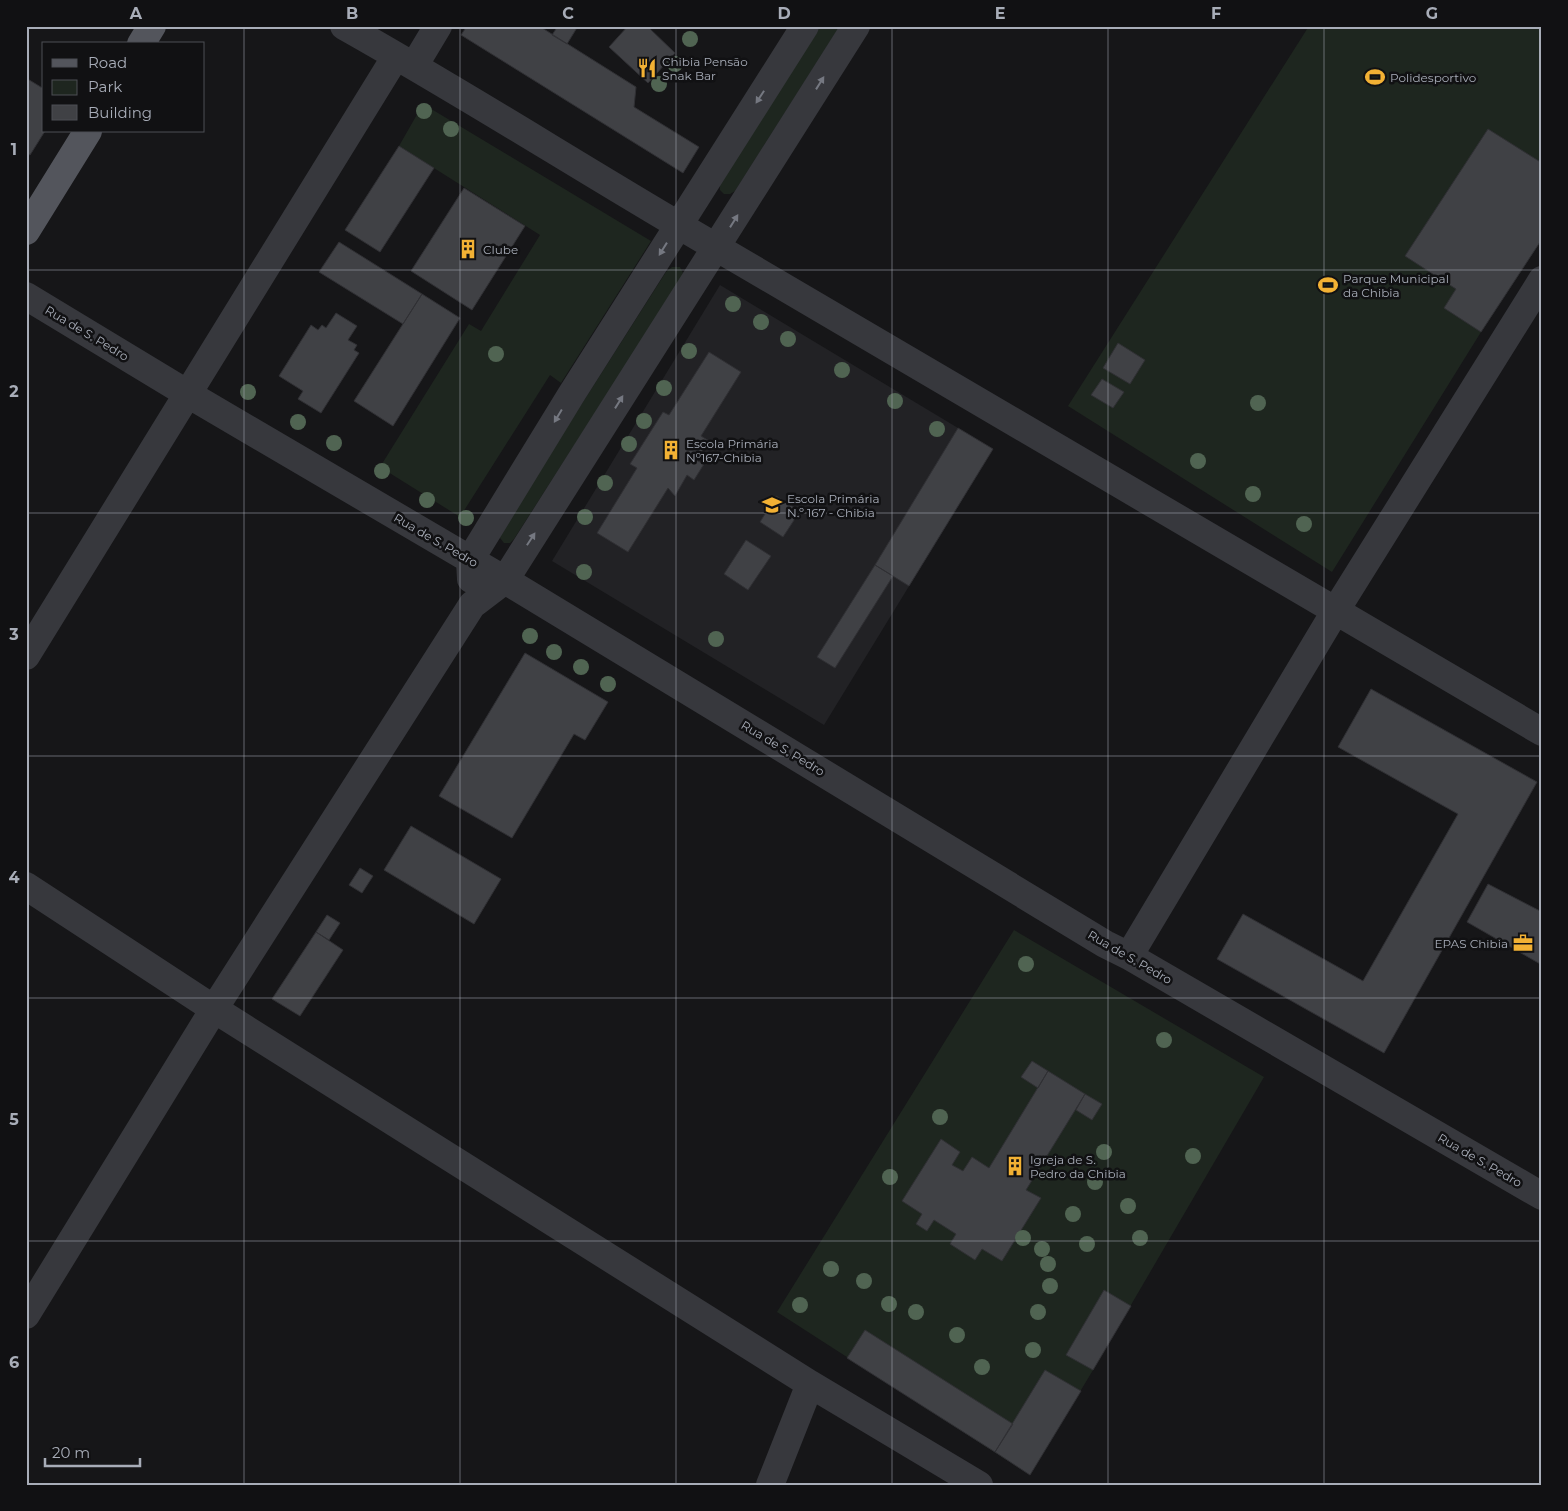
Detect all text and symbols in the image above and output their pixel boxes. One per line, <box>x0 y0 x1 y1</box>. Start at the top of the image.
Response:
text: A <box>129 4 143 23</box>
text: B <box>346 4 358 23</box>
text: C <box>562 4 574 23</box>
text: D <box>777 4 791 23</box>
text: E <box>995 4 1005 23</box>
text: F <box>1211 4 1221 23</box>
text: G <box>1426 4 1438 23</box>
legend <box>42 42 205 132</box>
text: Road <box>88 53 127 72</box>
place label: Chibia Pensão Snak Bar <box>662 54 748 83</box>
restaurant icon: Chibia Pensão Snak Bar <box>636 57 658 79</box>
sports icon: Polidesportivo <box>1364 66 1386 88</box>
place label: Polidesportivo <box>1390 70 1476 85</box>
one-way arrow <box>815 76 825 90</box>
text: Park <box>88 77 122 96</box>
one-way arrow <box>756 90 765 103</box>
text: Building <box>88 103 152 122</box>
text: 1 <box>11 140 17 159</box>
one-way arrow <box>729 214 738 227</box>
building icon: Clube <box>457 238 479 260</box>
place label: Clube <box>483 242 518 257</box>
one-way arrow <box>659 242 668 255</box>
place label: Parque Municipal da Chibia <box>1343 271 1449 300</box>
sports icon: Parque Municipal da Chibia <box>1317 274 1339 296</box>
street label: Rua de S. Pedro <box>42 302 132 364</box>
text: 2 <box>9 382 19 401</box>
one-way arrow <box>614 396 623 409</box>
one-way arrow <box>553 409 563 422</box>
place label: Escola Primária N⁰167-Chibia <box>686 436 779 465</box>
building icon: Escola Primária N⁰167-Chibia <box>660 439 682 461</box>
place label: Escola Primária N.º 167 - Chibia <box>787 491 880 520</box>
school or university icon: Escola Primária N.º 167 - Chibia <box>761 494 783 516</box>
street label: Rua de S. Pedro <box>391 510 481 570</box>
one-way arrow <box>526 533 536 546</box>
text: 3 <box>8 625 19 644</box>
street label: Rua de S. Pedro <box>738 717 828 779</box>
text: 4 <box>8 868 20 887</box>
street label: Rua de S. Pedro <box>1085 927 1175 987</box>
office icon: EPAS Chibia <box>1512 932 1534 954</box>
place label: EPAS Chibia <box>1434 936 1508 951</box>
text: 5 <box>9 1110 19 1129</box>
street label: Rua de S. Pedro <box>1435 1130 1525 1190</box>
place label: Igreja de S. Pedro da Chibia <box>1030 1152 1126 1181</box>
building icon: Igreja de S. Pedro da Chibia <box>1004 1155 1026 1177</box>
text: 6 <box>9 1353 19 1372</box>
scale bar <box>45 1436 140 1468</box>
text: 20 m <box>52 1443 90 1462</box>

